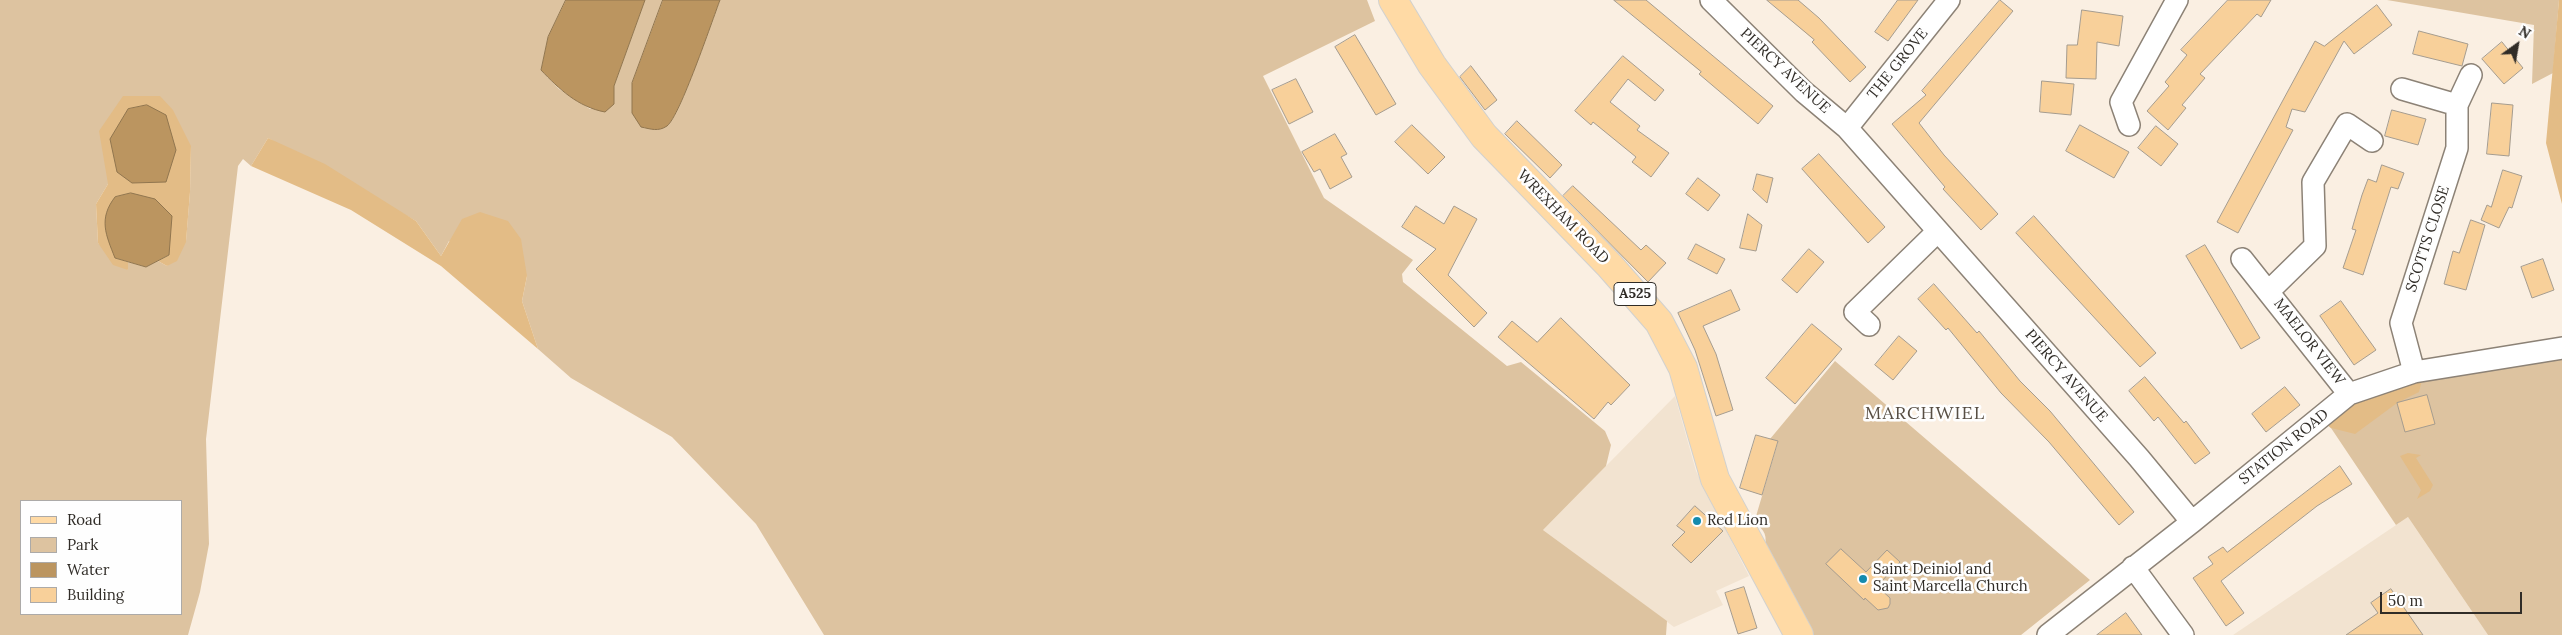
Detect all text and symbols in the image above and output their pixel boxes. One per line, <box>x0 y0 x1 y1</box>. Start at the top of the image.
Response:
north arrow <box>2492 20 2542 70</box>
text: N <box>2516 22 2534 43</box>
street label: PIERCY AVENUE <box>1736 25 1834 117</box>
street label: THE GROVE <box>1864 25 1932 103</box>
street label: WREXHAM ROAD <box>1513 166 1613 268</box>
street label: SCOTTS CLOSE <box>2402 183 2454 295</box>
road number: A525 <box>1614 282 1656 306</box>
street label: MAELOR VIEW <box>2270 295 2348 389</box>
street label: PIERCY AVENUE <box>2021 326 2111 426</box>
district label: MARCHWIEL <box>1864 403 1986 425</box>
street label: STATION ROAD <box>2236 405 2332 489</box>
legend <box>20 500 182 615</box>
text: Road <box>67 510 102 529</box>
place label: Red Lion <box>1707 512 1768 530</box>
marker: Red Lion <box>1691 515 1703 527</box>
text: Park <box>67 535 98 554</box>
text: Water <box>67 560 109 579</box>
place label: Saint Deiniol and Saint Marcella Church <box>1873 561 2028 596</box>
marker: Saint Deiniol and Saint Marcella Church <box>1857 573 1869 585</box>
scale bar <box>2382 582 2524 614</box>
text: Building <box>67 585 124 604</box>
text: 50 m <box>2388 591 2423 610</box>

